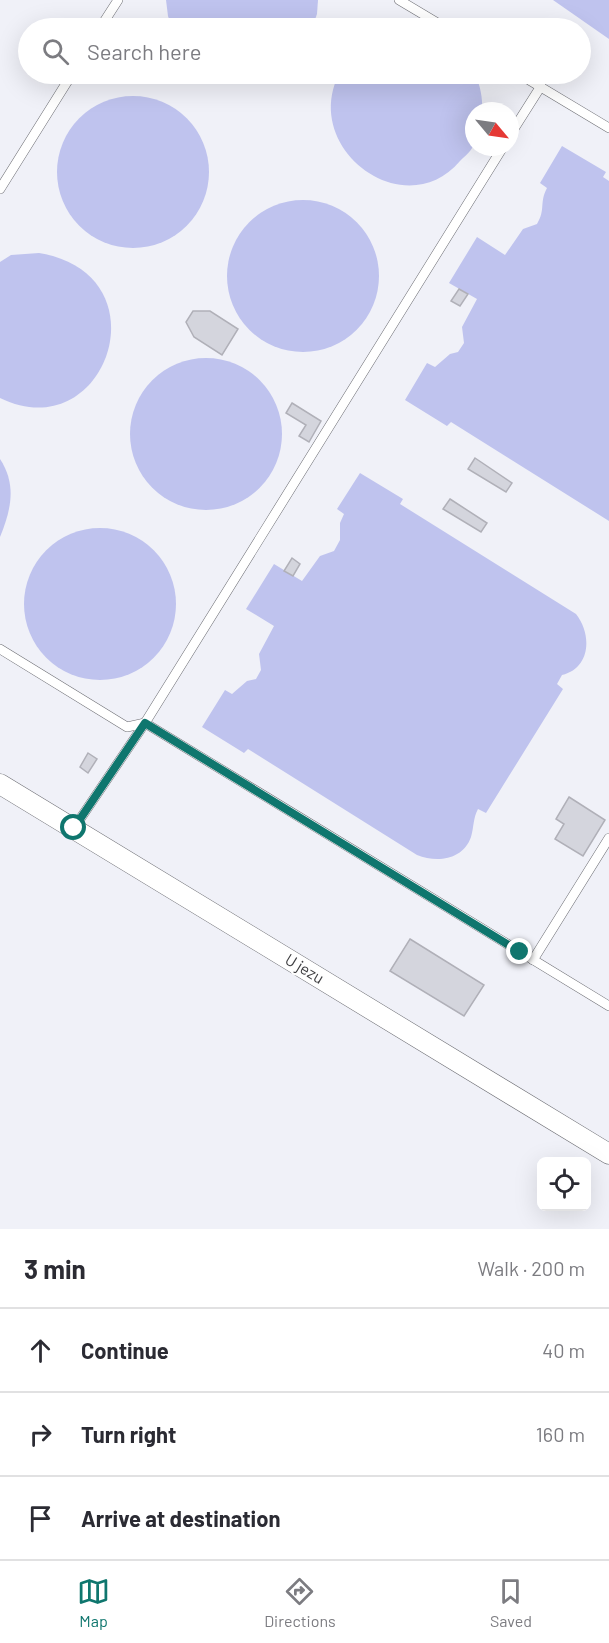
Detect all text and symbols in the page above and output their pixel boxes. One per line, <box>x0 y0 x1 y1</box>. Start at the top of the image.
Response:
search box <box>18 18 591 84</box>
icon: search <box>39 35 72 68</box>
text: Search here <box>87 38 201 64</box>
north arrow <box>465 102 519 156</box>
route start <box>60 814 86 840</box>
route end <box>506 938 532 964</box>
street label: U jezu <box>282 949 328 987</box>
map controls <box>537 1157 591 1211</box>
button: locate <box>537 1157 591 1211</box>
text: 3 min <box>24 1253 86 1284</box>
text: Walk · 200 m <box>477 1256 585 1280</box>
icon: ahead <box>24 1334 57 1367</box>
text: Continue <box>81 1337 169 1363</box>
text: 40 m <box>542 1338 585 1362</box>
icon: right <box>24 1418 57 1451</box>
text: Turn right <box>81 1421 176 1447</box>
text: 160 m <box>536 1422 585 1446</box>
icon: arrive <box>24 1502 57 1535</box>
text: Arrive at destination <box>81 1505 280 1531</box>
tab: Map <box>77 1575 110 1630</box>
tab: Directions <box>264 1575 336 1630</box>
tab: Saved <box>490 1575 532 1630</box>

